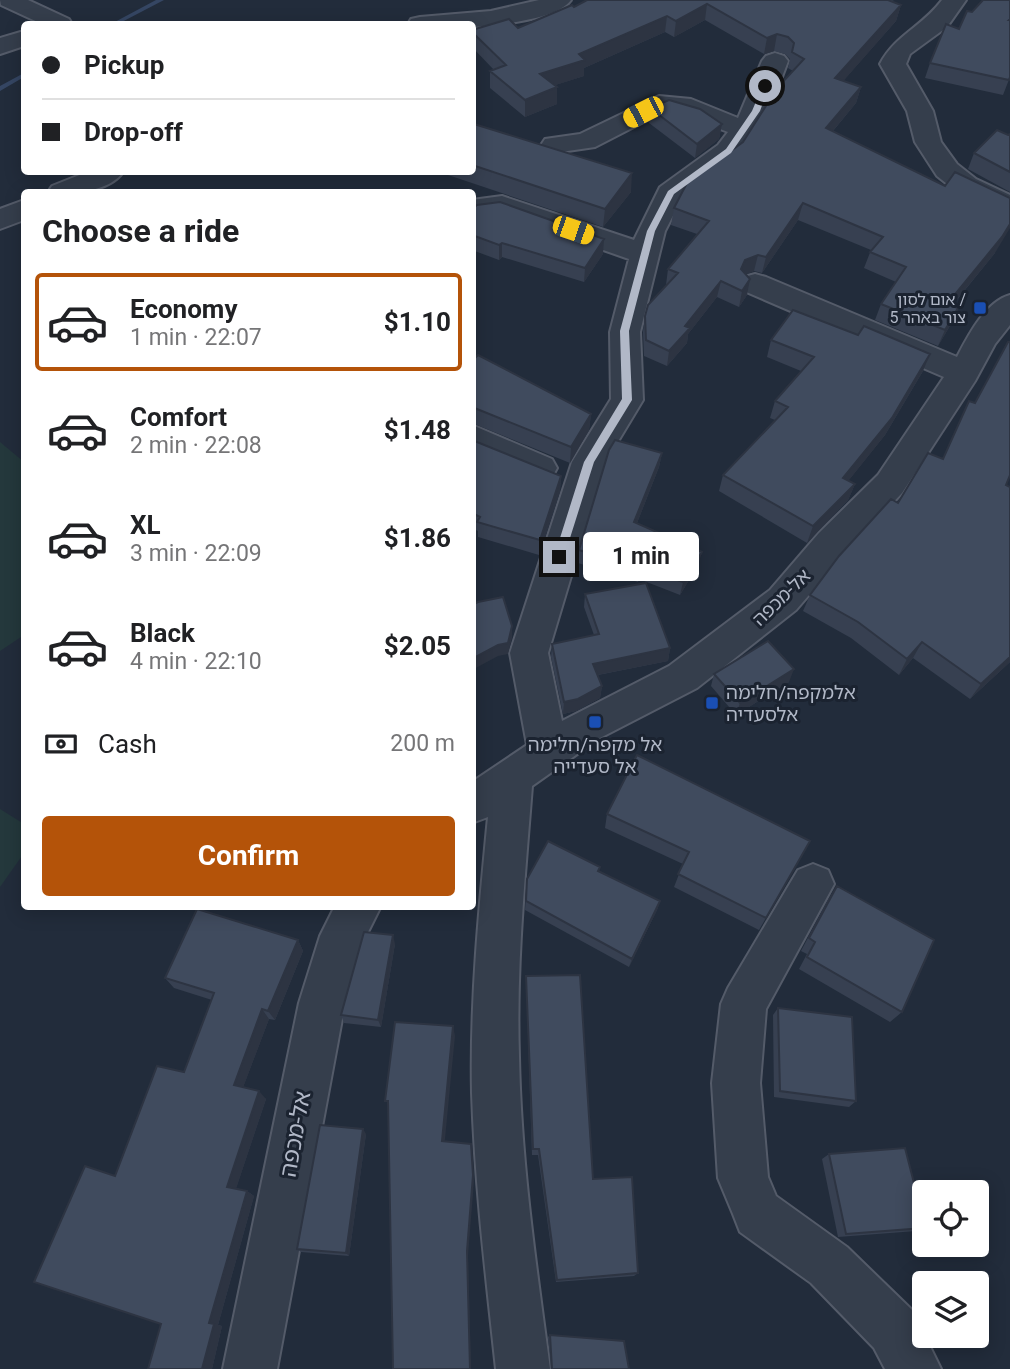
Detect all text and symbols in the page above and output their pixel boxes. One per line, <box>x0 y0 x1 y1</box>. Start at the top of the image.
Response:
text: Pickup <box>84 50 164 80</box>
route start <box>749 70 781 102</box>
car <box>620 93 667 131</box>
text: Drop-off <box>84 117 183 147</box>
text: Choose a ride <box>42 212 239 250</box>
car <box>550 213 597 247</box>
place label: אום לסון / צור באהר 5 <box>889 290 966 327</box>
icon: car <box>46 291 109 354</box>
text: Economy <box>130 294 237 324</box>
marker: אום לסון / צור באהר 5 <box>972 300 988 316</box>
text: $1.10 <box>384 307 451 337</box>
text: 1 min · 22:07 <box>130 324 262 351</box>
icon: car <box>46 399 109 462</box>
text: Comfort <box>130 402 227 432</box>
text: $1.48 <box>384 415 451 445</box>
text: 2 min · 22:08 <box>130 432 262 459</box>
icon: car <box>46 507 109 570</box>
text: XL <box>130 510 161 540</box>
text: $1.86 <box>384 523 451 553</box>
callout: 1 min <box>584 532 699 582</box>
text: 3 min · 22:09 <box>130 540 262 567</box>
route end <box>543 541 575 573</box>
text: 1 min <box>612 543 670 570</box>
street label: אל-מכפה <box>748 564 815 631</box>
icon: car <box>46 615 109 678</box>
text: Black <box>130 618 195 648</box>
text: $2.05 <box>384 631 451 661</box>
text: 4 min · 22:10 <box>130 648 262 675</box>
place label: אלמקפה/חלימה אלסעדיה <box>726 681 856 726</box>
marker: אלמקפה/חלימה אלסעדיה <box>704 695 720 711</box>
marker: אל מקפה/חלימה אל סעדייה <box>587 714 603 730</box>
icon: cash <box>42 725 80 763</box>
text: Cash <box>98 729 157 759</box>
text: 200 m <box>390 730 455 757</box>
place label: אל מקפה/חלימה אל סעדייה <box>528 733 662 778</box>
button: Confirm <box>42 816 455 896</box>
street label: אל-מכפה <box>275 1089 316 1179</box>
map controls <box>912 1180 989 1348</box>
button: locate <box>912 1180 989 1257</box>
button: layers <box>912 1271 989 1348</box>

